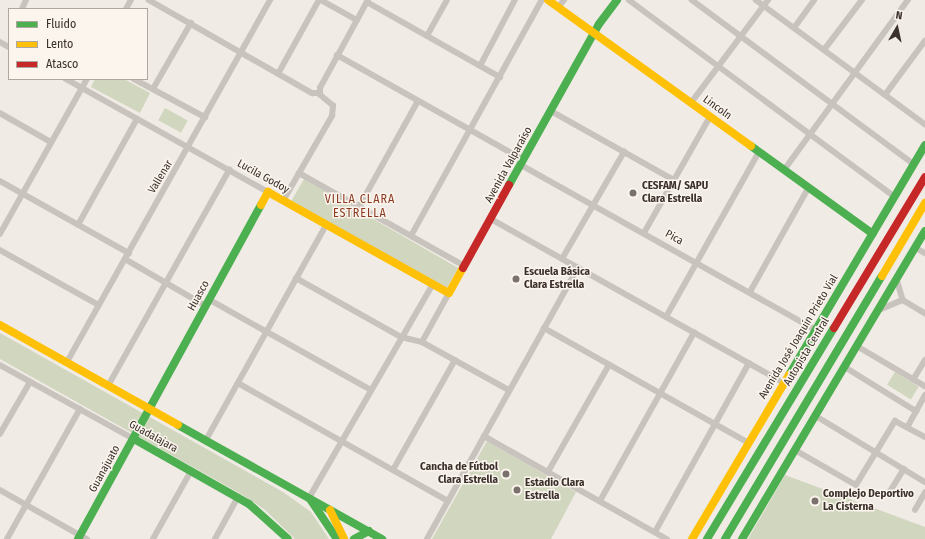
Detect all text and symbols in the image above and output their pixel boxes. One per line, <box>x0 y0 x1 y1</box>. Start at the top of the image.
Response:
legend <box>8 8 148 80</box>
north arrow <box>877 8 917 48</box>
text: N <box>895 9 903 23</box>
text: Fluido <box>46 17 76 31</box>
text: Lento <box>46 37 73 51</box>
text: Atasco <box>46 57 78 71</box>
street label: Lincoln <box>700 93 734 123</box>
street label: Avenida Valparaíso <box>483 125 535 205</box>
street label: Lucila Godoy <box>235 157 291 197</box>
street label: Vallenar <box>146 158 176 196</box>
place label: CESFAM/ SAPU Clara Estrella <box>642 180 708 206</box>
marker: CESFAM/ SAPU Clara Estrella <box>627 187 639 199</box>
district label: VILLA CLARA ESTRELLA <box>325 193 395 221</box>
street label: Pica <box>663 228 685 248</box>
place label: Escuela Básica Clara Estrella <box>524 266 590 292</box>
street label: Avenida José Joaquín Prieto Vial <box>757 272 841 402</box>
marker: Escuela Básica Clara Estrella <box>511 274 521 284</box>
street label: Huasco <box>185 278 213 314</box>
street label: Autopista Central <box>781 315 833 389</box>
street label: Guadalajara <box>126 418 180 456</box>
street label: Guanajuato <box>87 443 123 495</box>
place label: Cancha de Fútbol Clara Estrella <box>420 461 498 487</box>
marker: Cancha de Fútbol Clara Estrella <box>501 469 511 479</box>
place label: Estadio Clara Estrella <box>525 477 584 503</box>
marker: Estadio Clara Estrella <box>512 485 522 495</box>
place label: Complejo Deportivo La Cisterna <box>823 488 914 514</box>
marker: Complejo Deportivo La Cisterna <box>810 496 820 506</box>

